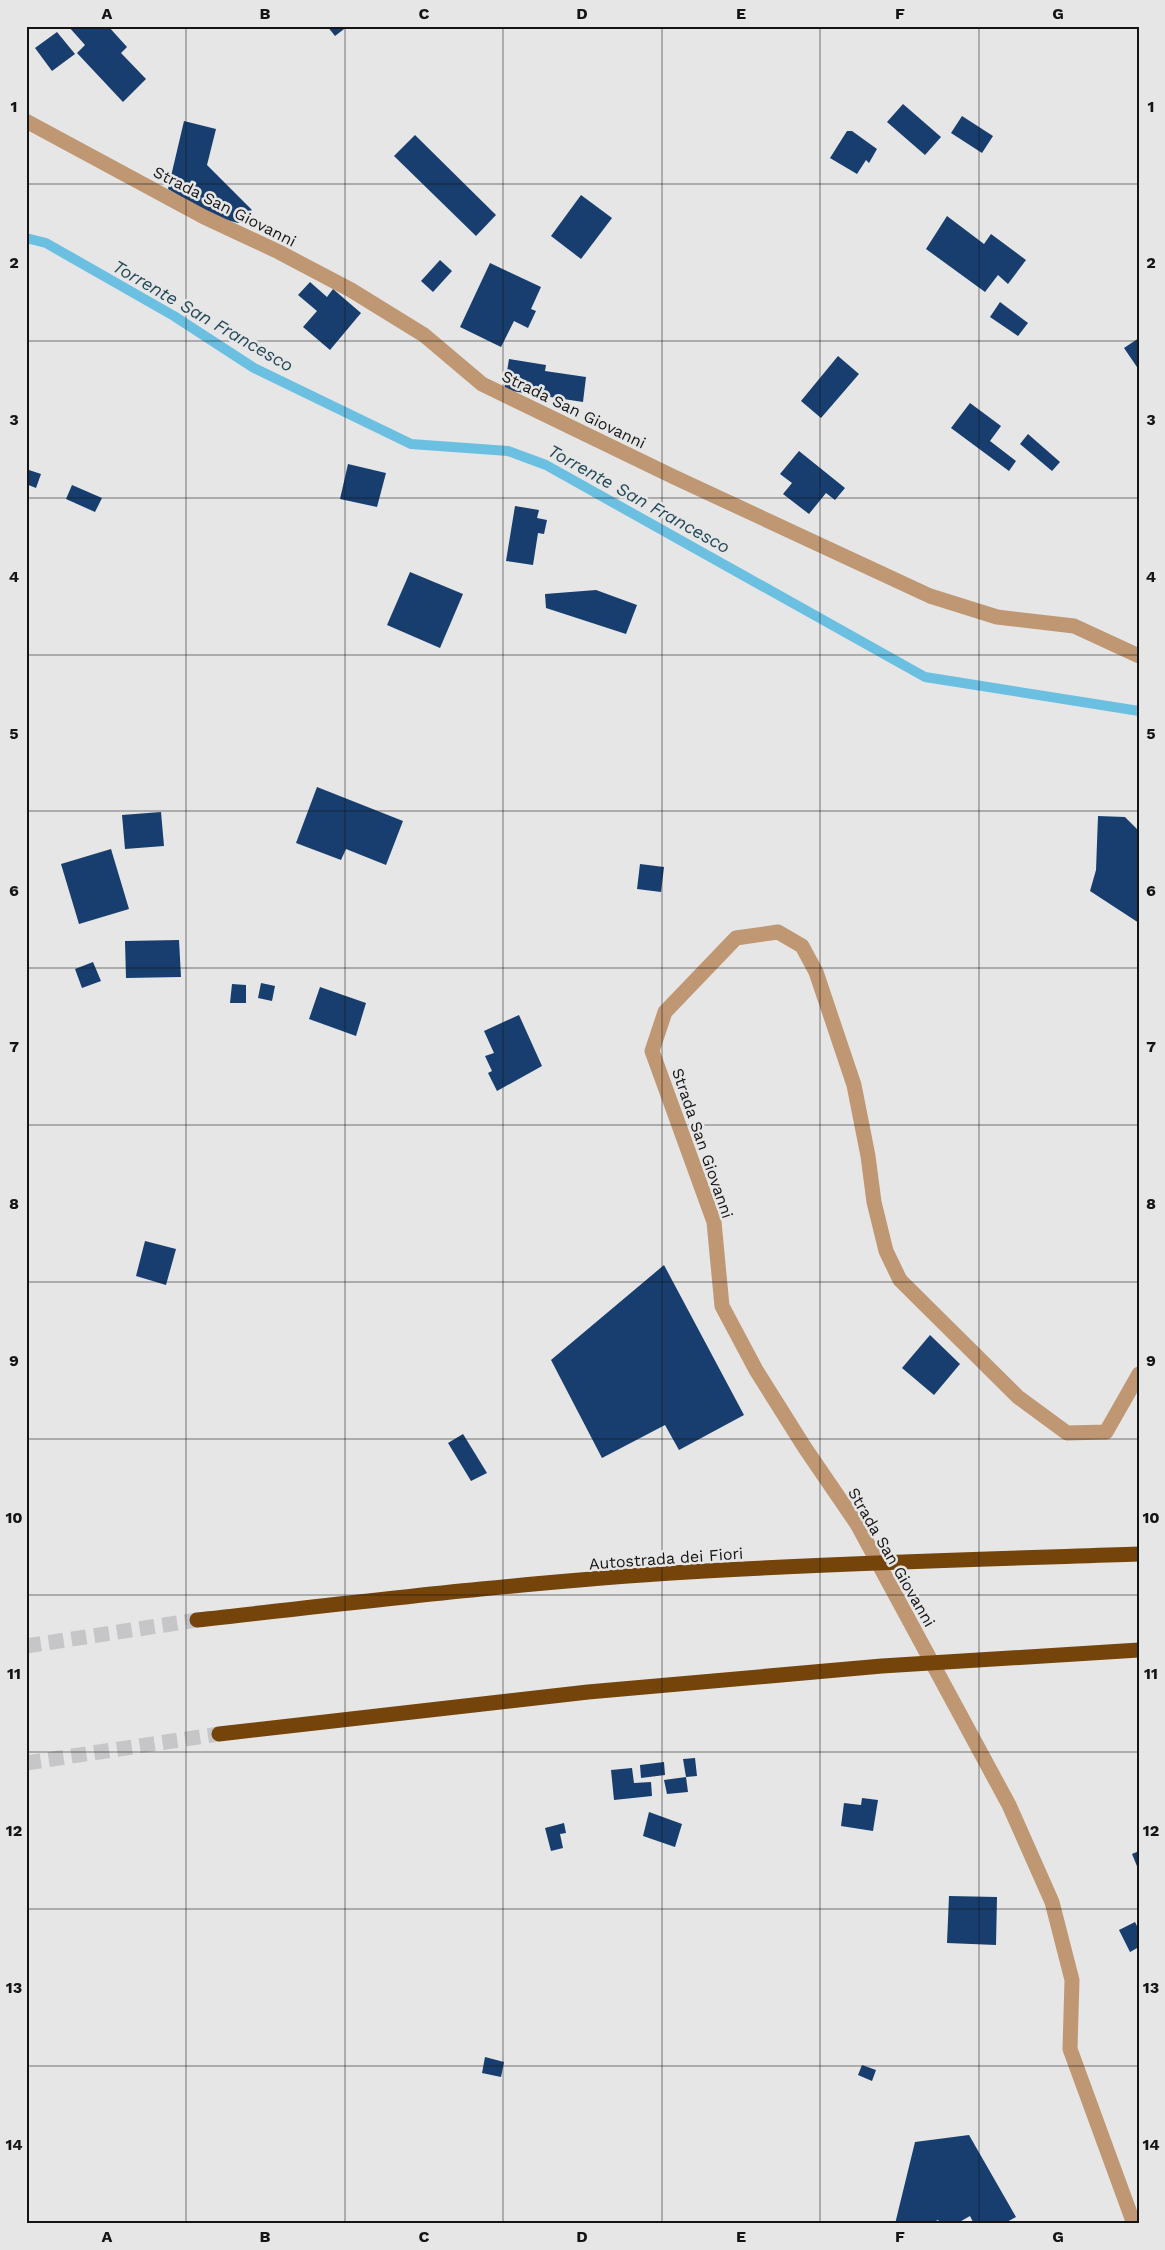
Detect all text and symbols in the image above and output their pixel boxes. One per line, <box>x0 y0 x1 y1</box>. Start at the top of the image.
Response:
text: A <box>102 4 113 23</box>
text: B <box>260 4 271 23</box>
text: C <box>419 4 430 23</box>
text: D <box>576 4 588 23</box>
text: E <box>736 4 746 23</box>
text: F <box>895 4 905 23</box>
text: G <box>1052 4 1064 23</box>
text: 1 <box>11 97 17 116</box>
text: 1 <box>1148 97 1154 116</box>
street label: Strada San Giovanni <box>150 162 299 251</box>
text: 2 <box>9 253 19 272</box>
text: 2 <box>1146 253 1156 272</box>
water label: Torrente San Francesco <box>109 255 297 376</box>
street label: Strada San Giovanni <box>499 366 649 453</box>
text: 3 <box>9 410 19 429</box>
text: 3 <box>1146 410 1156 429</box>
water label: Torrente San Francesco <box>545 440 734 557</box>
text: 4 <box>9 567 19 586</box>
text: 4 <box>1146 567 1156 586</box>
text: 5 <box>9 724 19 743</box>
text: 5 <box>1146 724 1156 743</box>
text: 6 <box>9 881 19 900</box>
text: 6 <box>1146 881 1156 900</box>
text: 7 <box>9 1037 19 1056</box>
text: 7 <box>1146 1037 1156 1056</box>
street label: Strada San Giovanni <box>668 1066 737 1221</box>
text: 8 <box>9 1194 19 1213</box>
text: 8 <box>1146 1194 1156 1213</box>
text: 9 <box>9 1351 19 1370</box>
text: 9 <box>1146 1351 1156 1370</box>
street label: Strada San Giovanni <box>844 1484 939 1630</box>
text: 10 <box>5 1508 23 1527</box>
text: 10 <box>1142 1508 1160 1527</box>
street label: Autostrada dei Fiori <box>588 1544 744 1573</box>
text: 11 <box>7 1664 21 1683</box>
text: 11 <box>1144 1664 1158 1683</box>
text: 12 <box>6 1821 22 1840</box>
text: 12 <box>1143 1821 1159 1840</box>
text: 13 <box>6 1978 22 1997</box>
text: 13 <box>1143 1978 1159 1997</box>
text: 14 <box>5 2135 23 2154</box>
text: 14 <box>1142 2135 1160 2154</box>
text: A <box>102 2227 113 2246</box>
text: B <box>260 2227 271 2246</box>
text: C <box>419 2227 430 2246</box>
text: D <box>576 2227 588 2246</box>
text: E <box>736 2227 746 2246</box>
text: F <box>895 2227 905 2246</box>
text: G <box>1052 2227 1064 2246</box>

